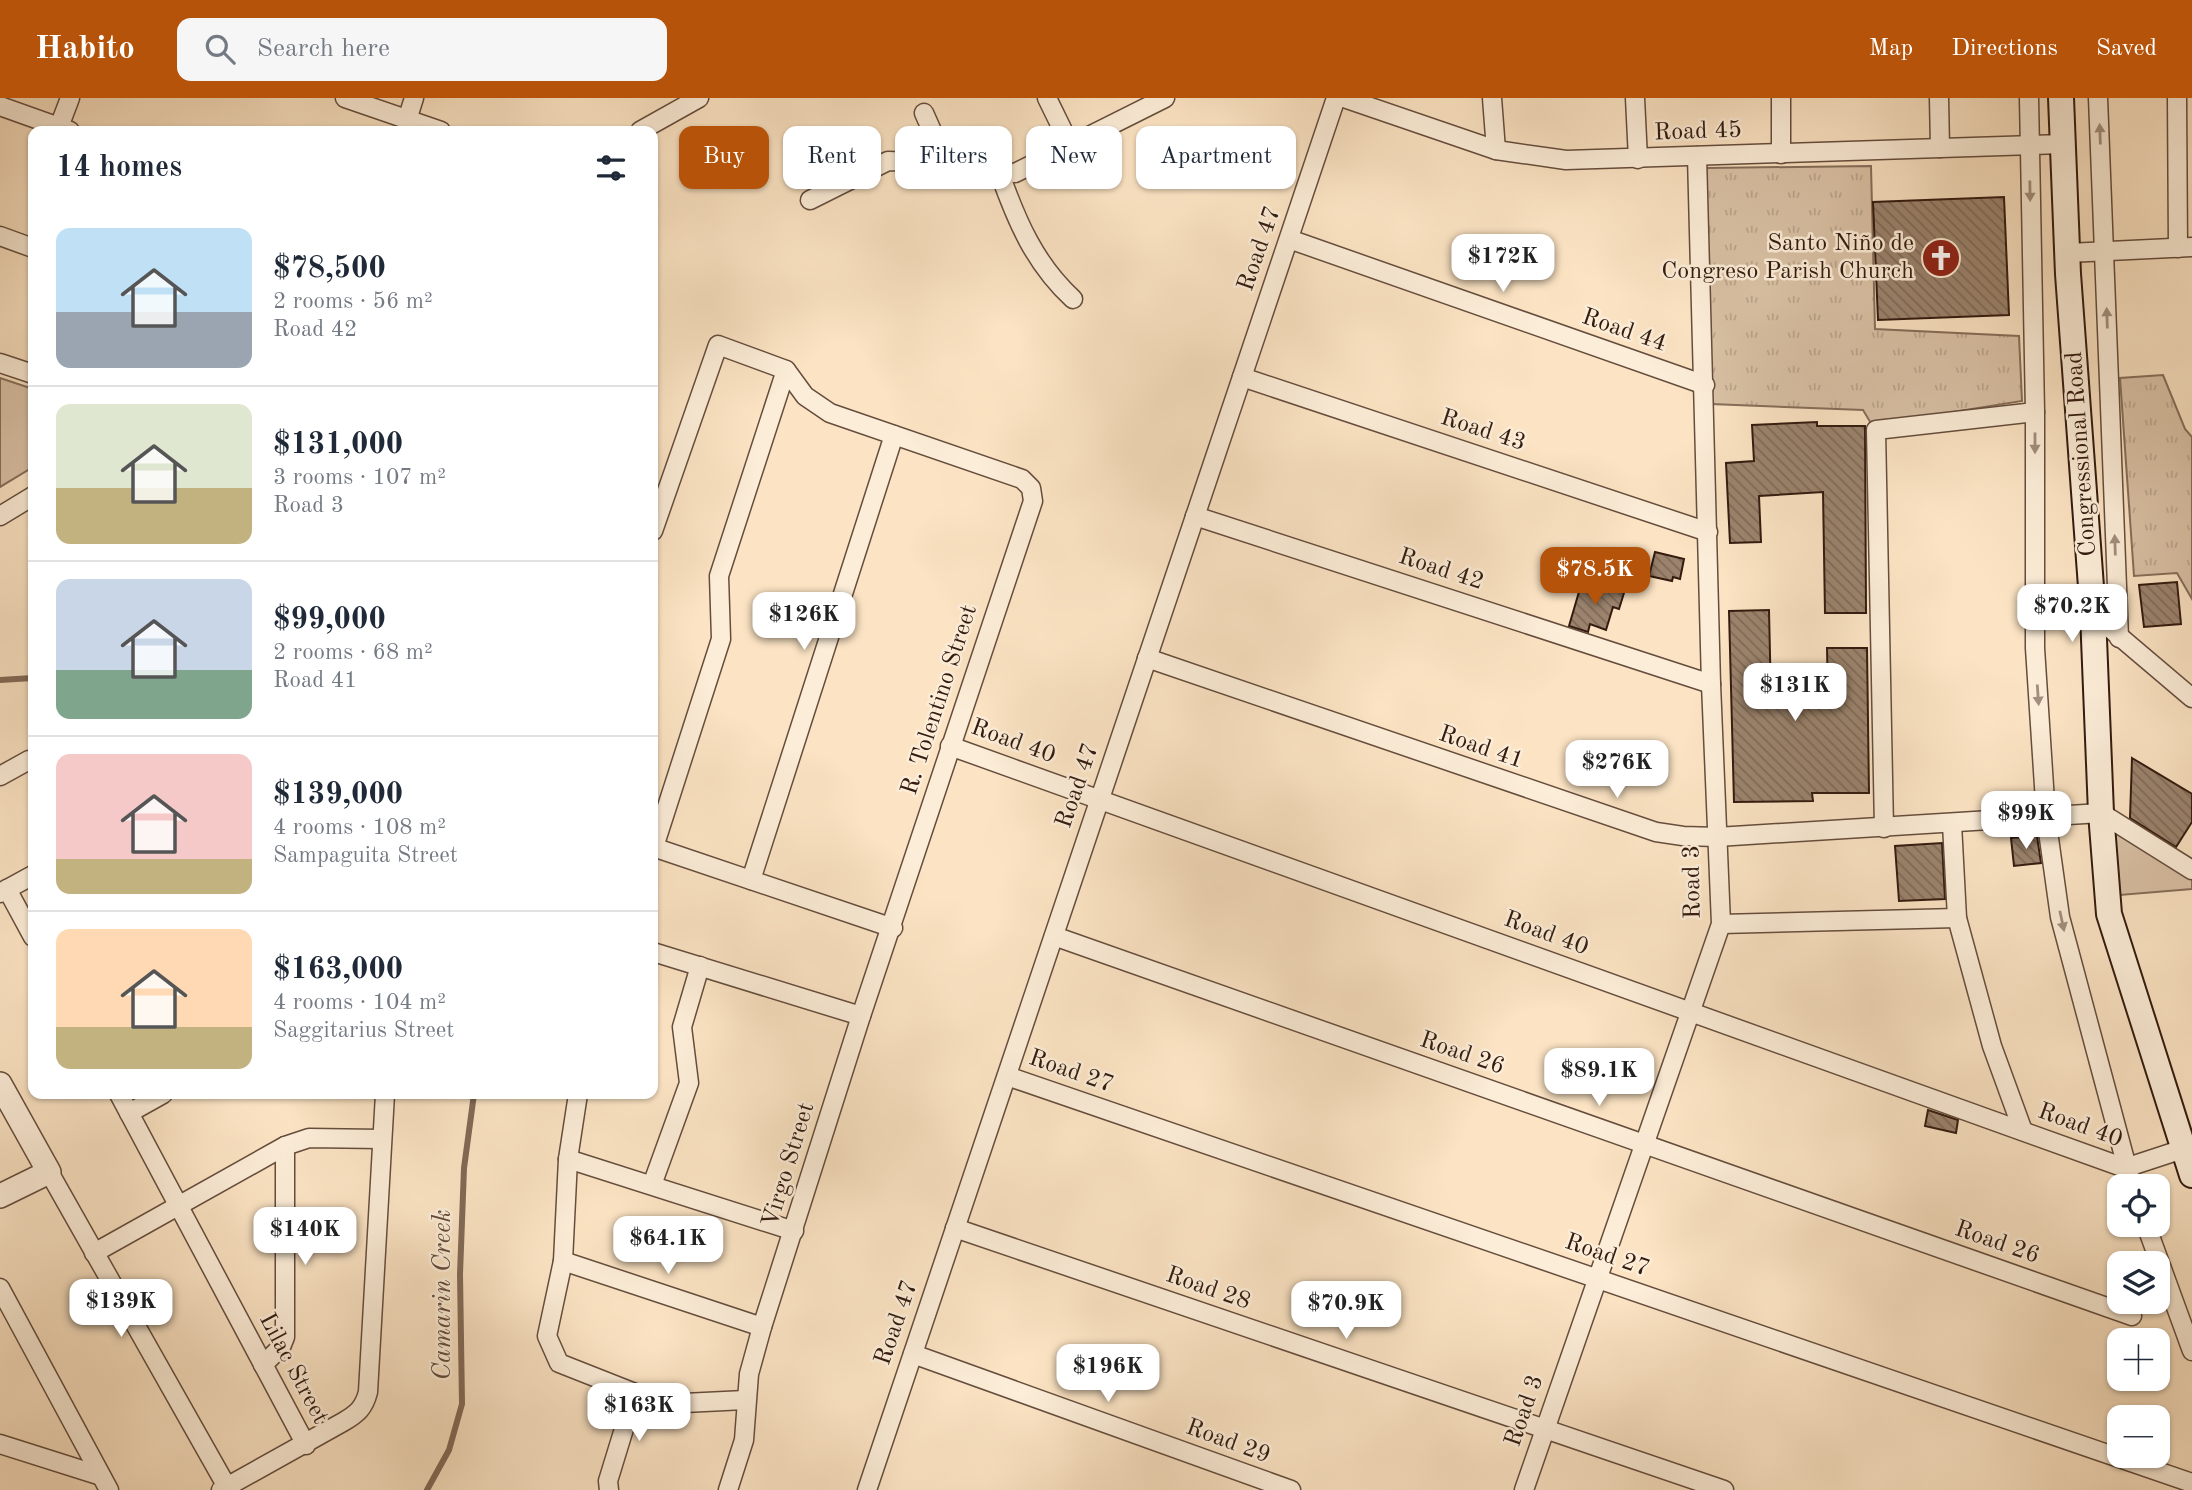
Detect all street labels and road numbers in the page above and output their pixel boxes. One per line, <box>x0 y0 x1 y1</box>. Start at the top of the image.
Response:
street label: Road 45 <box>1654 118 1742 146</box>
street label: Road 47 <box>1234 203 1286 295</box>
street label: Road 44 <box>1578 305 1670 357</box>
street label: Congressional Road <box>2063 351 2101 557</box>
street label: Road 43 <box>1437 406 1529 456</box>
street label: Road 42 <box>1395 545 1487 595</box>
street label: R. Tolentino Street <box>898 602 982 798</box>
street label: Road 40 <box>968 716 1058 768</box>
street label: Road 41 <box>1435 722 1527 774</box>
street label: Road 47 <box>1052 740 1104 832</box>
street label: Road 3 <box>1680 845 1706 919</box>
street label: Road 40 <box>1501 908 1591 960</box>
street label: Road 26 <box>1416 1028 1508 1080</box>
street label: Road 27 <box>1025 1046 1117 1098</box>
street label: Virgo Street <box>759 1100 819 1230</box>
street label: Road 40 <box>2035 1100 2125 1152</box>
street label: Road 26 <box>1951 1217 2043 1269</box>
street label: Road 27 <box>1561 1230 1653 1282</box>
street label: Road 28 <box>1162 1263 1254 1315</box>
street label: Road 47 <box>871 1277 923 1369</box>
street label: Lilac Street <box>254 1310 332 1428</box>
street label: Road 3 <box>1502 1372 1548 1450</box>
street label: Road 29 <box>1183 1416 1273 1468</box>

